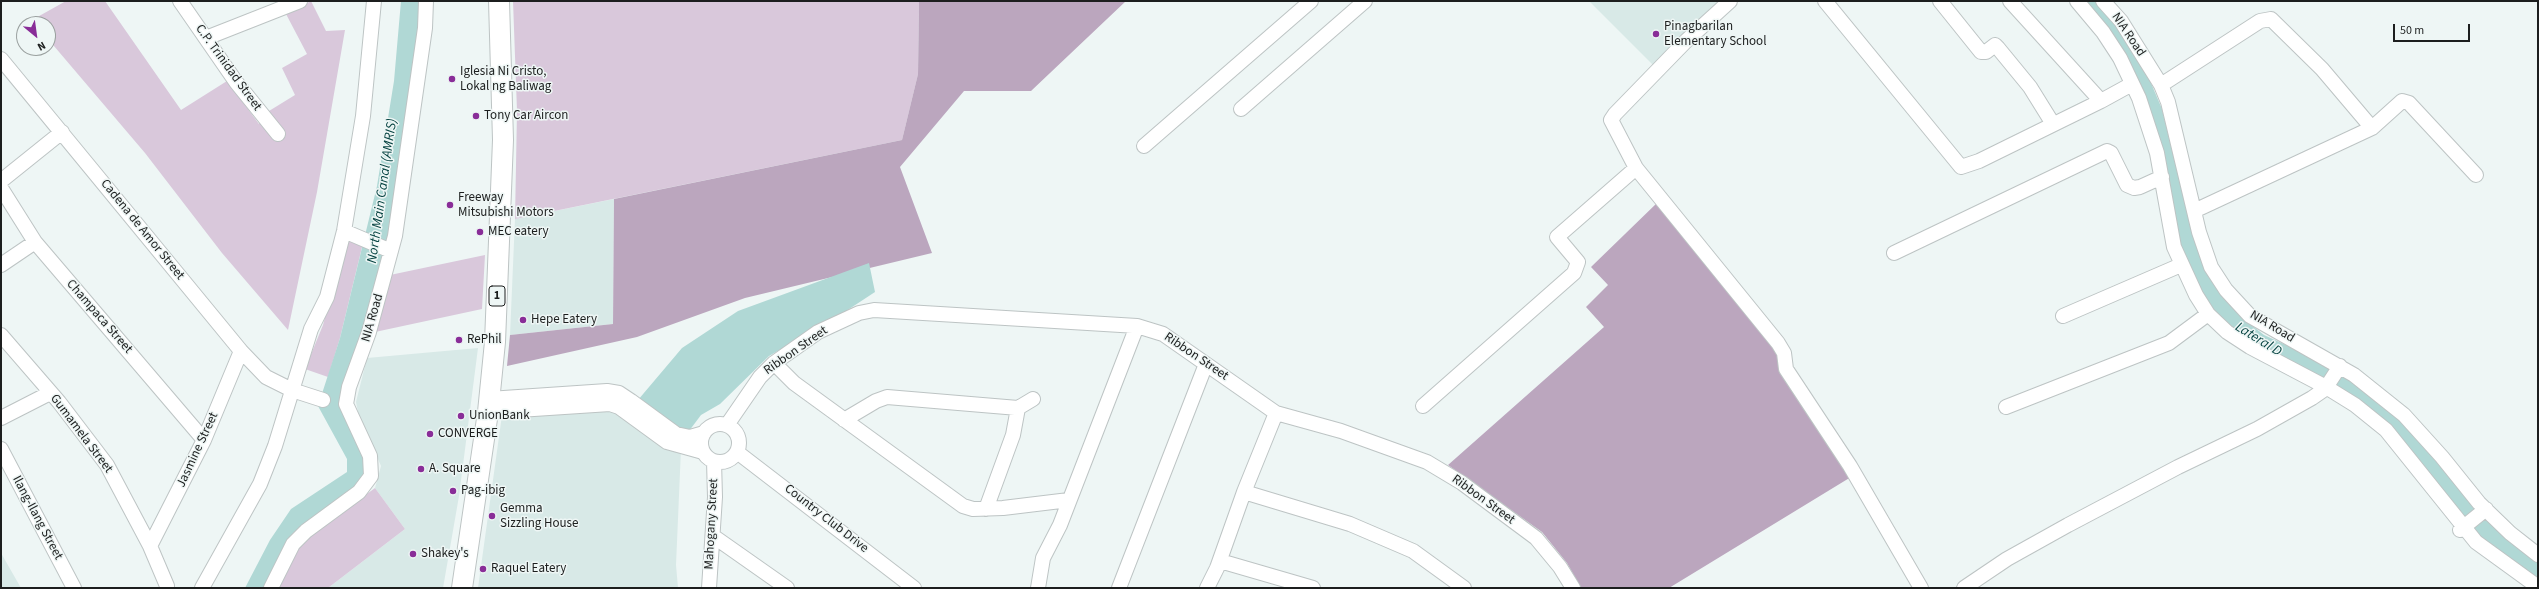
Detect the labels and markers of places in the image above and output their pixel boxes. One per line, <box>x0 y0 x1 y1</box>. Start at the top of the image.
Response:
place label: Pinagbarilan Elementary School <box>1664 19 1766 50</box>
marker: Pinagbarilan Elementary School <box>1651 29 1661 39</box>
place label: Iglesia Ni Cristo, Lokal ng Baliwag <box>460 64 551 95</box>
marker: Iglesia Ni Cristo, Lokal ng Baliwag <box>447 74 457 84</box>
place label: Tony Car Aircon <box>484 108 568 124</box>
marker: Tony Car Aircon <box>471 111 481 121</box>
place label: Freeway Mitsubishi Motors <box>458 190 554 221</box>
marker: Freeway Mitsubishi Motors <box>445 200 455 210</box>
place label: MEC eatery <box>488 224 549 240</box>
marker: MEC eatery <box>475 227 485 237</box>
place label: Hepe Eatery <box>531 312 597 328</box>
marker: Hepe Eatery <box>518 315 528 325</box>
place label: RePhil <box>467 332 502 348</box>
marker: RePhil <box>454 335 464 345</box>
place label: UnionBank <box>469 408 530 424</box>
marker: UnionBank <box>456 411 466 421</box>
place label: CONVERGE <box>438 426 498 442</box>
marker: CONVERGE <box>425 429 435 439</box>
place label: A. Square <box>429 461 481 477</box>
marker: A. Square <box>416 464 426 474</box>
place label: Pag-ibig <box>461 483 505 499</box>
marker: Pag-ibig <box>448 486 458 496</box>
place label: Gemma Sizzling House <box>500 501 578 532</box>
marker: Gemma Sizzling House <box>487 511 497 521</box>
place label: Shakey's <box>421 546 469 562</box>
marker: Shakey's <box>408 549 418 559</box>
place label: Raquel Eatery <box>491 561 566 577</box>
marker: Raquel Eatery <box>478 564 488 574</box>

